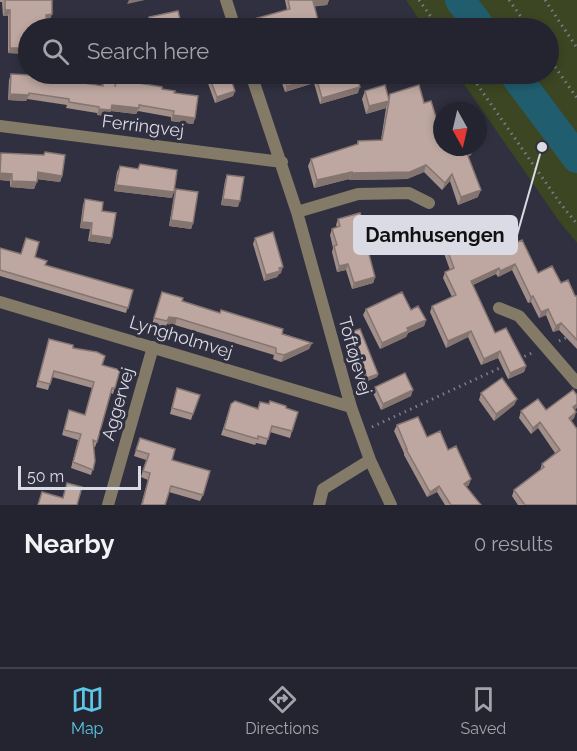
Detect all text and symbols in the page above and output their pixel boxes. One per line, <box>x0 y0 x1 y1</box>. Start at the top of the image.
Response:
search box <box>18 18 559 84</box>
icon: search <box>39 35 72 68</box>
text: Search here <box>87 38 209 64</box>
north arrow <box>433 102 487 156</box>
street label: Ferringvej <box>101 110 185 141</box>
callout: Damhusengen <box>354 216 517 254</box>
text: Damhusengen <box>365 223 505 247</box>
street label: Lyngholmvej <box>127 311 235 362</box>
street label: Toftøjevej <box>334 314 377 397</box>
street label: Aggervej <box>97 365 138 443</box>
scale bar <box>18 463 141 490</box>
text: 50 m <box>27 467 64 486</box>
text: Nearby <box>24 529 114 559</box>
text: 0 results <box>474 532 553 556</box>
tab: Map <box>71 683 104 738</box>
tab: Directions <box>245 683 319 738</box>
tab: Saved <box>460 683 506 738</box>

